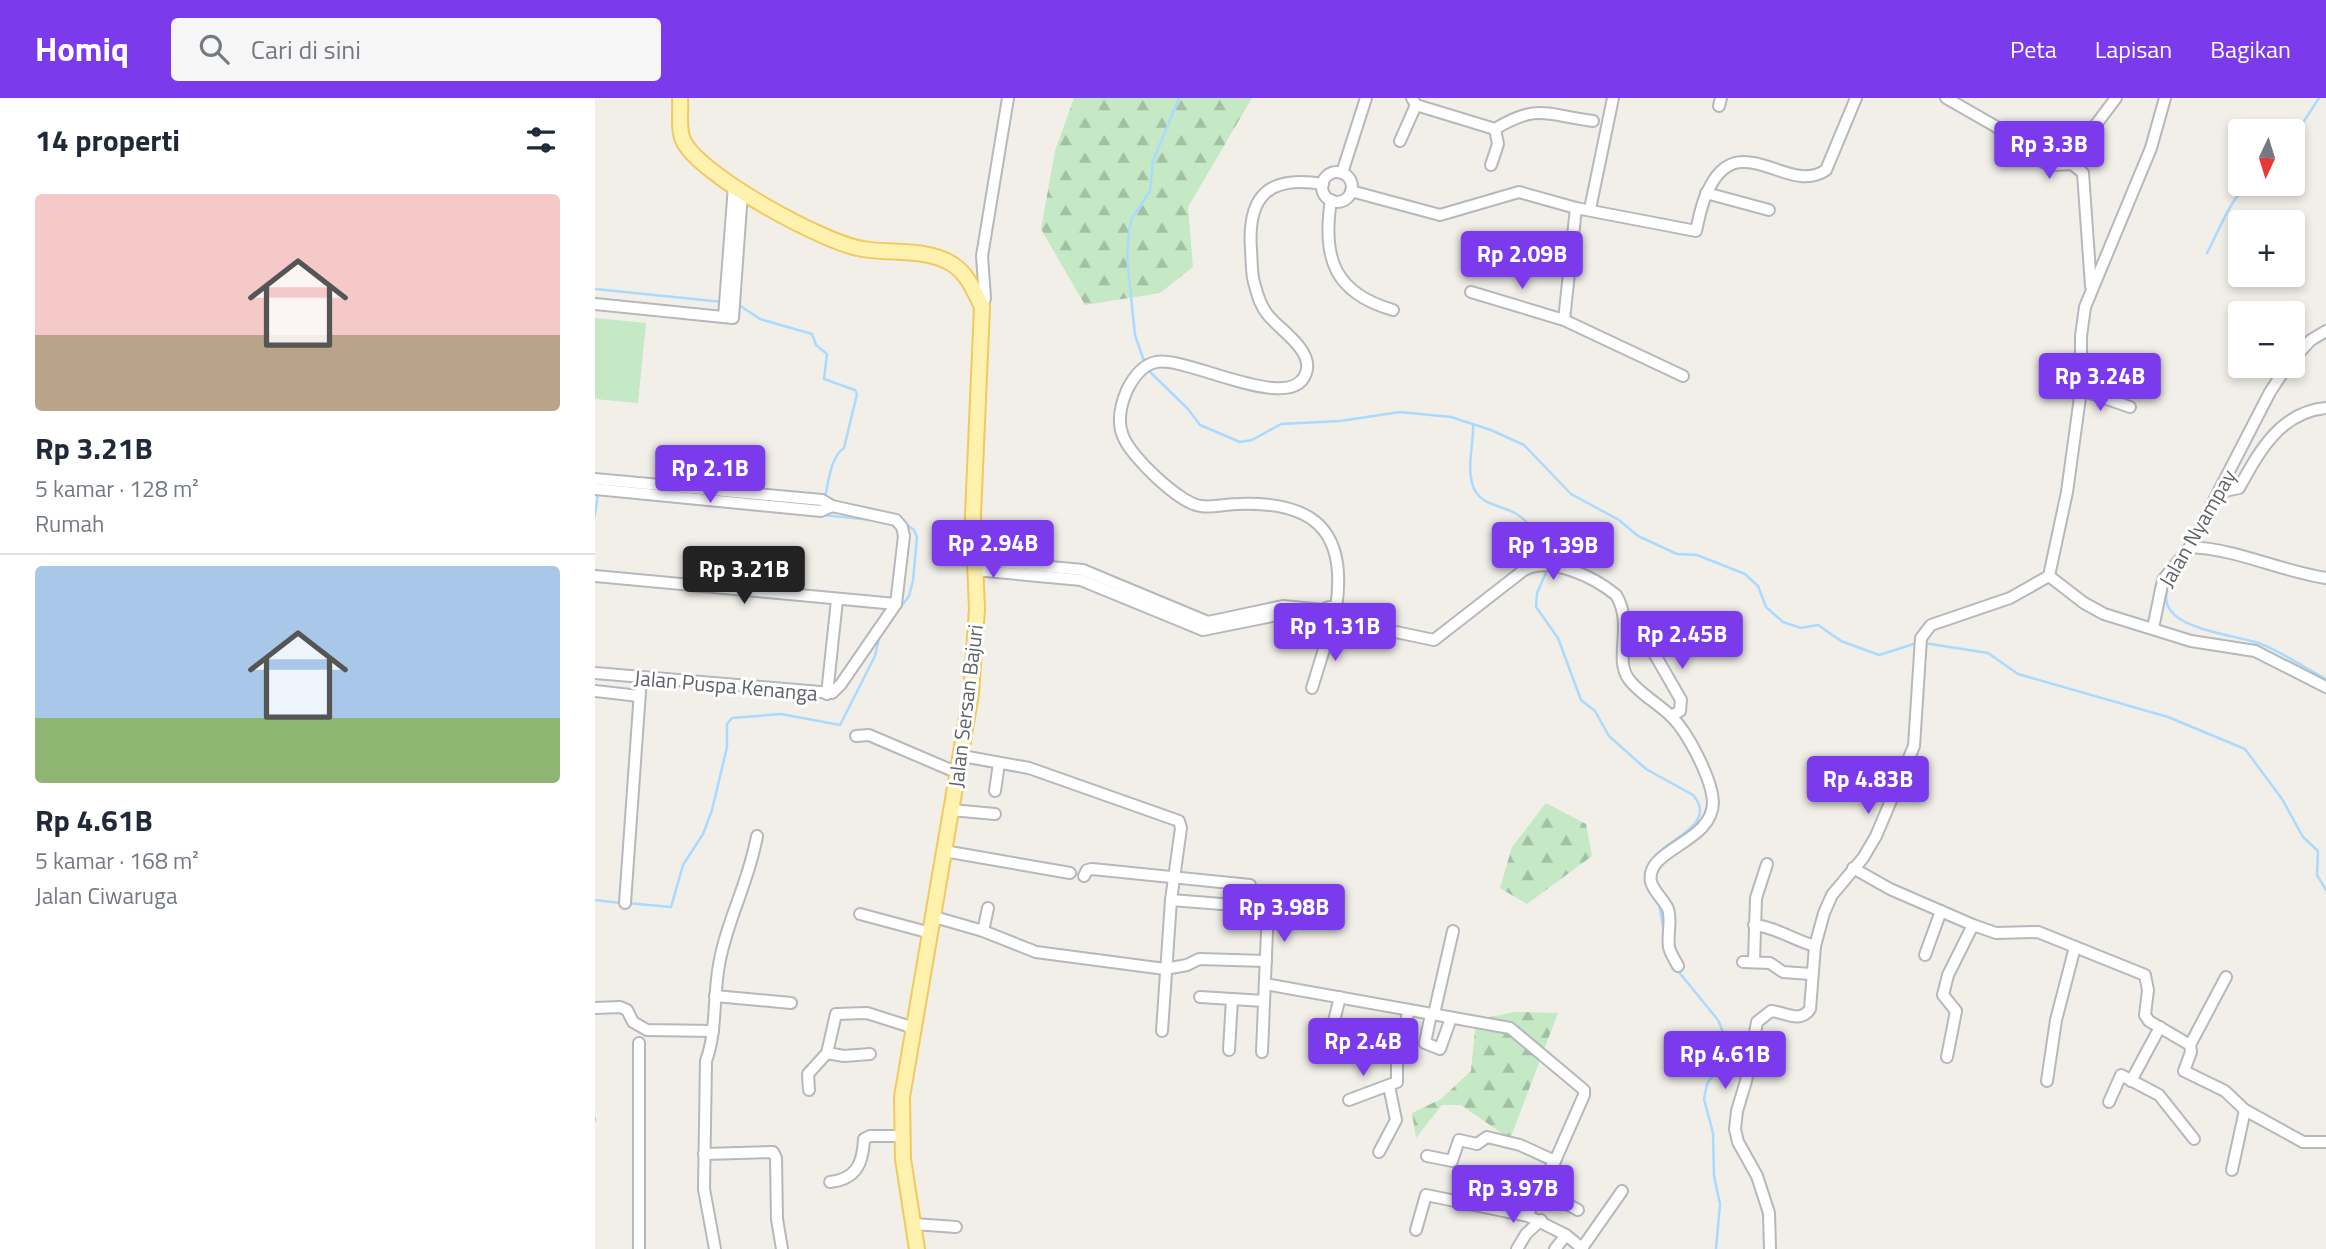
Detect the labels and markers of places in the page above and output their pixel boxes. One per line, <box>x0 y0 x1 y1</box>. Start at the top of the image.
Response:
pin: Rp 3.3B <box>1984 122 2114 181</box>
pin: Rp 2.09B <box>1450 232 1594 291</box>
pin: Rp 3.24B <box>2028 354 2172 413</box>
pin: Rp 2.1B <box>645 446 775 505</box>
pin: Rp 2.94B <box>921 520 1065 580</box>
pin: Rp 1.39B <box>1481 522 1625 582</box>
pin: Rp 3.21B <box>672 546 816 606</box>
pin: Rp 1.31B <box>1263 603 1407 663</box>
pin: Rp 2.45B <box>1610 612 1754 671</box>
pin: Rp 4.83B <box>1796 756 1940 816</box>
pin: Rp 3.98B <box>1212 884 1356 944</box>
pin: Rp 2.4B <box>1298 1018 1428 1078</box>
pin: Rp 4.61B <box>1653 1032 1797 1091</box>
pin: Rp 3.97B <box>1441 1166 1585 1225</box>

